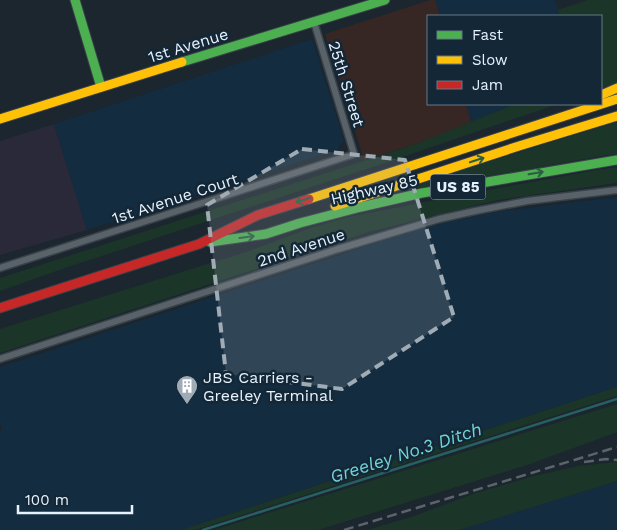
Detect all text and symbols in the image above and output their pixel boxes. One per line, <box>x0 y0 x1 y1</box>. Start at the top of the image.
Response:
legend <box>427 15 602 105</box>
street label: 1st Avenue <box>146 24 231 67</box>
text: Fast <box>472 26 504 44</box>
street label: 25th Street <box>324 39 369 130</box>
text: Slow <box>472 51 508 69</box>
text: Jam <box>472 76 503 94</box>
one-way arrow <box>469 154 485 164</box>
one-way arrow <box>527 168 543 178</box>
street label: 1st Avenue Court <box>110 169 241 228</box>
street label: Highway 85 <box>329 170 419 209</box>
road number: US 85 <box>430 174 486 200</box>
one-way arrow <box>295 196 311 206</box>
street label: 2nd Avenue <box>255 224 347 271</box>
one-way arrow <box>239 231 255 241</box>
place label: JBS Carriers - Greeley Terminal <box>203 368 333 405</box>
building icon: JBS Carriers - Greeley Terminal <box>175 374 199 405</box>
water label: Greeley No.3 Ditch <box>327 418 484 487</box>
scale bar <box>18 482 131 514</box>
text: 100 m <box>25 491 69 509</box>

